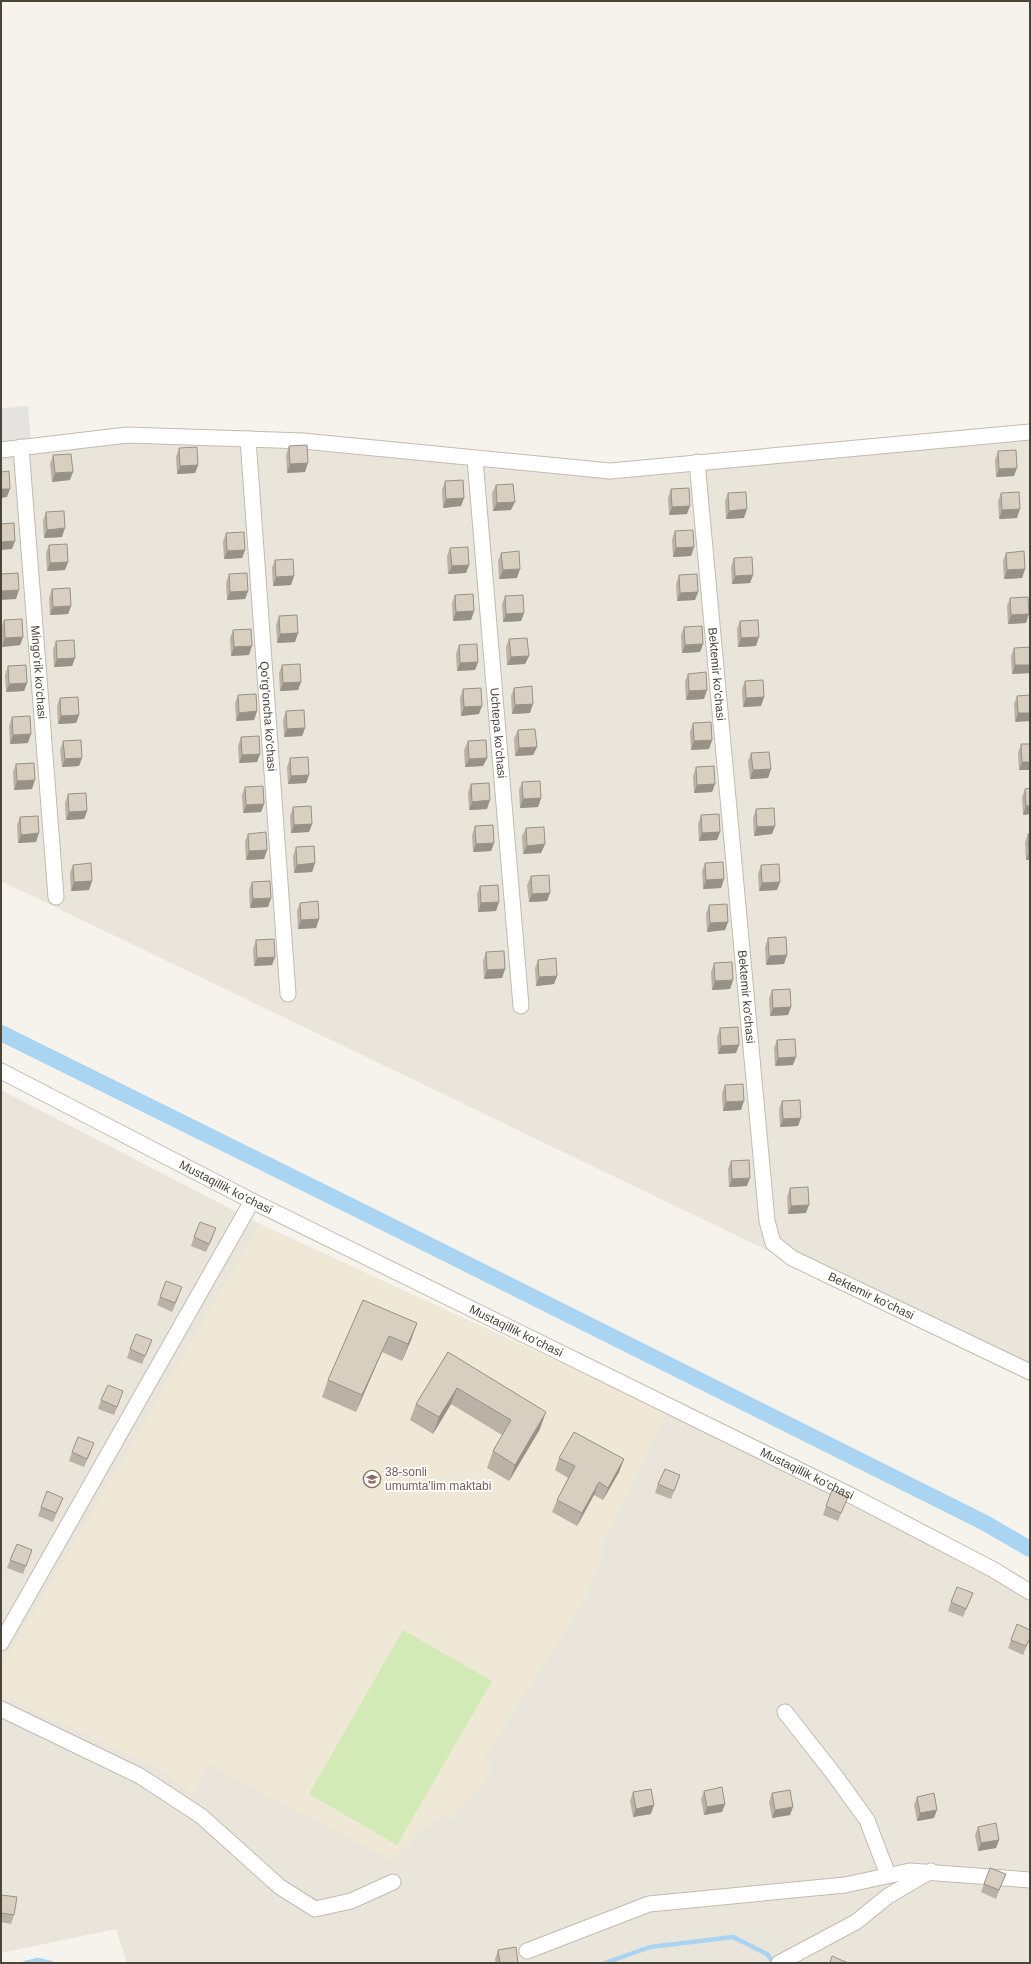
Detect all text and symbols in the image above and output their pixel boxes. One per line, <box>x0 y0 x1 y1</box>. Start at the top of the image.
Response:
street label: Mingo'rik ko'chasi <box>28 625 49 720</box>
street label: Bektemir ko'chasi <box>705 627 728 721</box>
street label: Qo'rg'oncha ko'chasi <box>257 661 279 772</box>
street label: Uchtepa ko'chasi <box>487 687 509 779</box>
street label: Bektemir ko'chasi <box>735 949 758 1044</box>
street label: Mustaqillik ko'chasi <box>177 1158 274 1217</box>
street label: Bektemir ko'chasi <box>826 1269 916 1322</box>
street label: Mustaqillik ko'chasi <box>467 1302 565 1360</box>
street label: Mustaqillik ko'chasi <box>758 1445 856 1503</box>
place label: 38-sonli umumta'lim maktabi <box>385 1465 491 1493</box>
school or university icon: 38-sonli umumta'lim maktabi <box>362 1469 382 1489</box>

